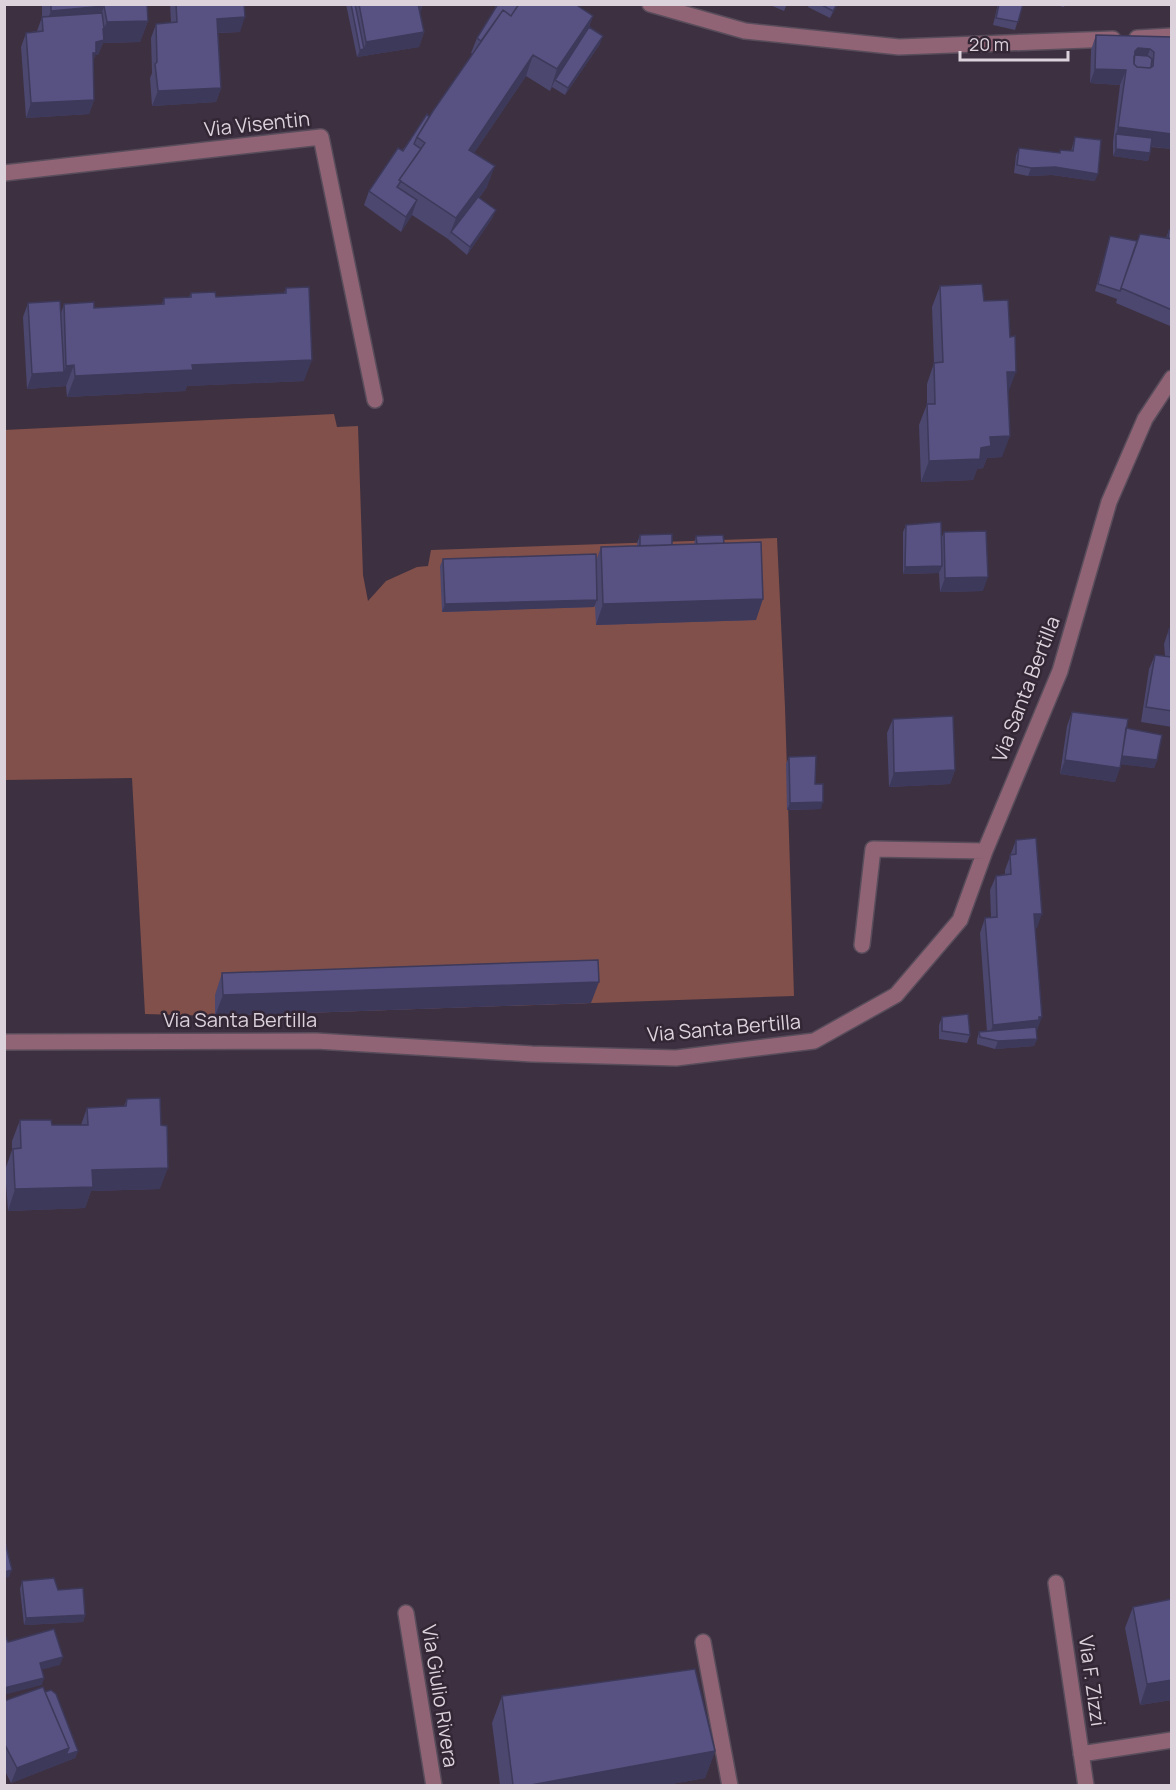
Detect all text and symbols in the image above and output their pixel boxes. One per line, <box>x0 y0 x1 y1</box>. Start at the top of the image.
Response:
scale bar <box>960 24 1068 62</box>
text: 20 m <box>969 32 1009 56</box>
street label: Via Visentin <box>203 105 311 142</box>
street label: Via Santa Bertilla <box>985 612 1066 766</box>
street label: Via Santa Bertilla <box>163 1006 317 1033</box>
street label: Via Santa Bertilla <box>646 1007 802 1048</box>
street label: Via Giulio Rivera <box>416 1623 465 1769</box>
street label: Via F. Zizzi <box>1073 1634 1112 1728</box>

